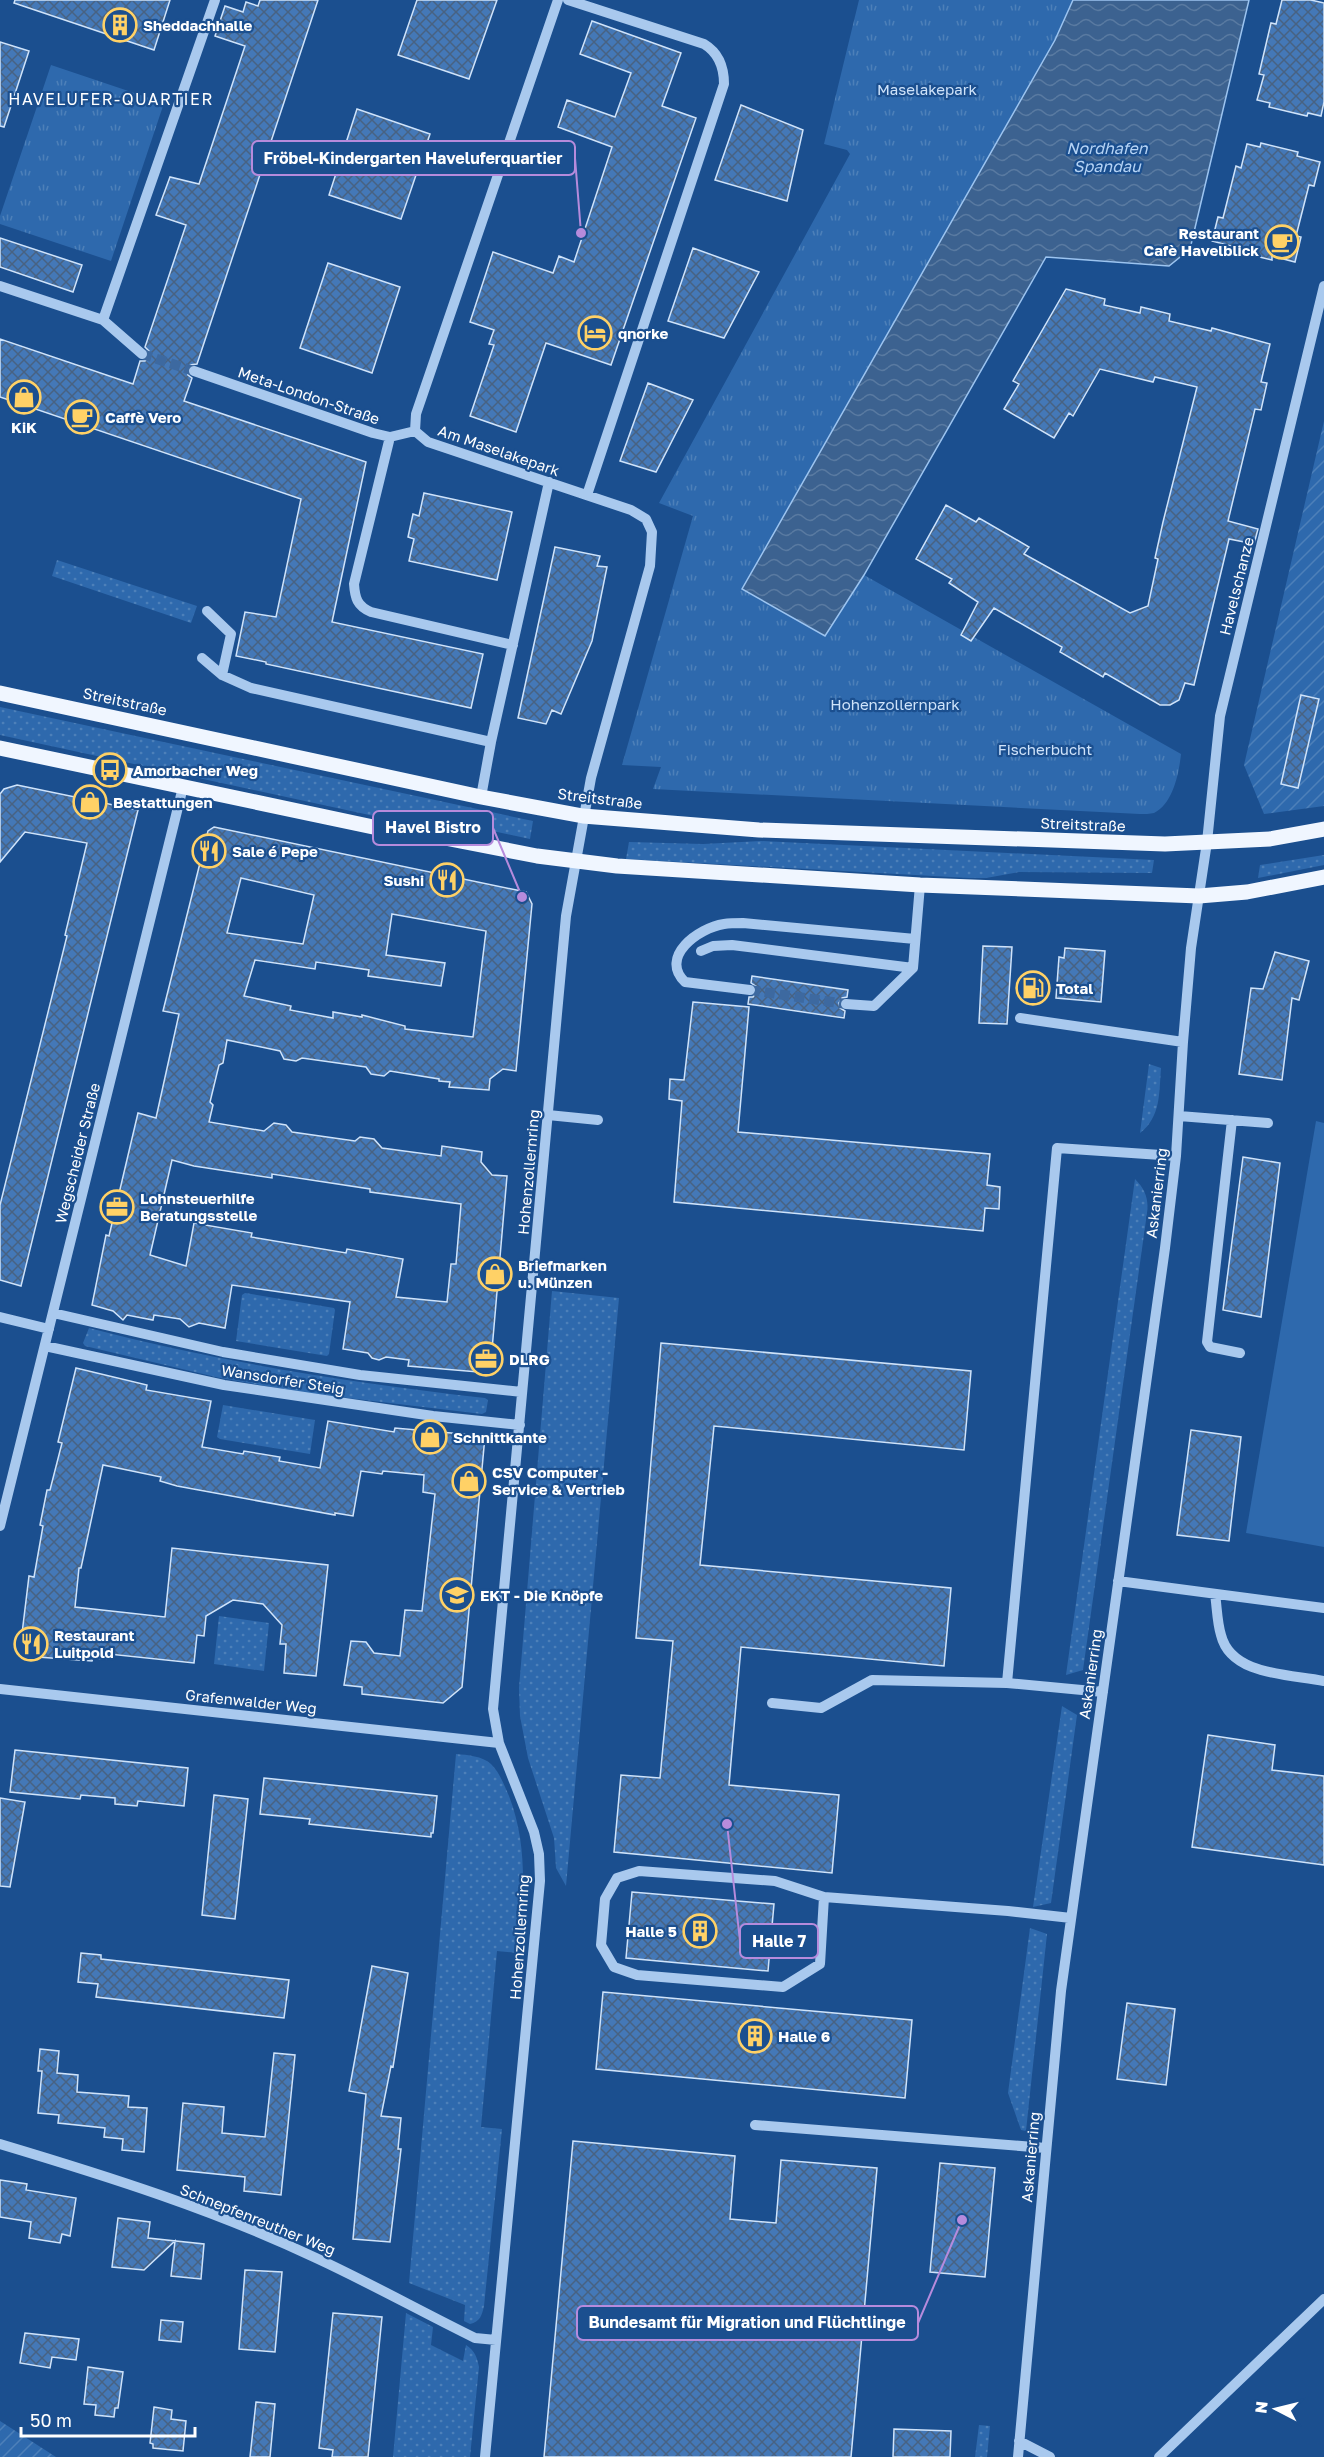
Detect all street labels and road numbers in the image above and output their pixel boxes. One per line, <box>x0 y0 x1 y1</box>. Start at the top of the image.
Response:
street label: Meta-London-Straße <box>236 362 382 428</box>
street label: Am Maselakepark <box>436 421 563 479</box>
street label: Havelschanze <box>1215 535 1257 637</box>
street label: Streitstraße <box>81 683 169 719</box>
street label: Streitstraße <box>557 784 644 812</box>
street label: Streitstraße <box>1040 814 1126 834</box>
street label: Wegscheider Straße <box>51 1081 103 1225</box>
street label: Hohenzollernring <box>514 1109 542 1235</box>
street label: Askanierring <box>1142 1147 1170 1239</box>
street label: Wansdorfer Steig <box>220 1360 346 1398</box>
street label: Askanierring <box>1075 1628 1105 1720</box>
street label: Grafenwalder Weg <box>184 1685 318 1717</box>
street label: Hohenzollernring <box>506 1874 532 2000</box>
street label: Askanierring <box>1017 2111 1043 2203</box>
street label: Schnepfenreuther Weg <box>178 2180 338 2258</box>

